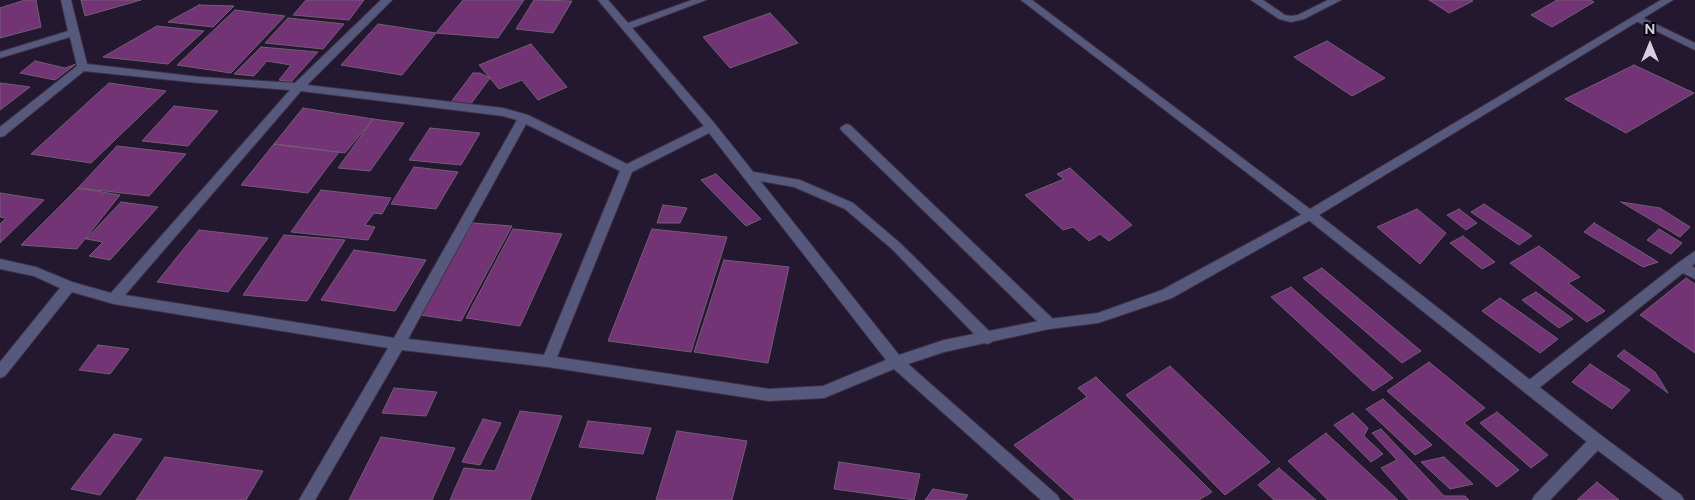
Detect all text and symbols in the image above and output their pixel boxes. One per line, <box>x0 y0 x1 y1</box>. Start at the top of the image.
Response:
north arrow <box>1625 20 1675 70</box>
text: N <box>1645 21 1655 38</box>

